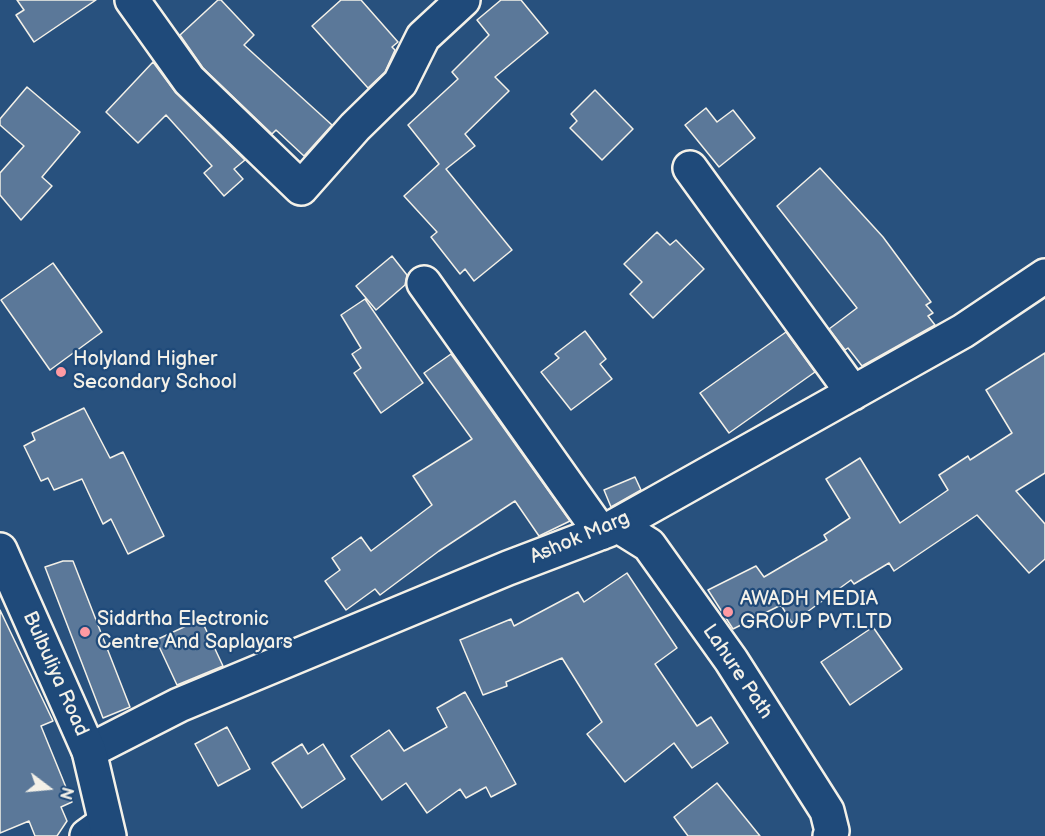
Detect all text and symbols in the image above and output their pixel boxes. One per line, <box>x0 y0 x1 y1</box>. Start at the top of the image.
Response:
place label: Holyland Higher Secondary School <box>73 348 237 395</box>
marker: Holyland Higher Secondary School <box>54 365 68 379</box>
street label: Ashok Marg <box>527 506 633 570</box>
place label: AWADH MEDIA GROUP PVT.LTD <box>740 588 892 635</box>
marker: AWADH MEDIA GROUP PVT.LTD <box>721 605 735 619</box>
street label: Bulbuliya Road <box>17 608 93 740</box>
place label: Siddrtha Electronic Centre And Saplayars <box>97 608 293 655</box>
street label: Lahure Path <box>697 620 777 724</box>
marker: Siddrtha Electronic Centre And Saplayars <box>78 625 92 639</box>
north arrow <box>18 758 78 818</box>
text: N <box>55 785 77 802</box>

